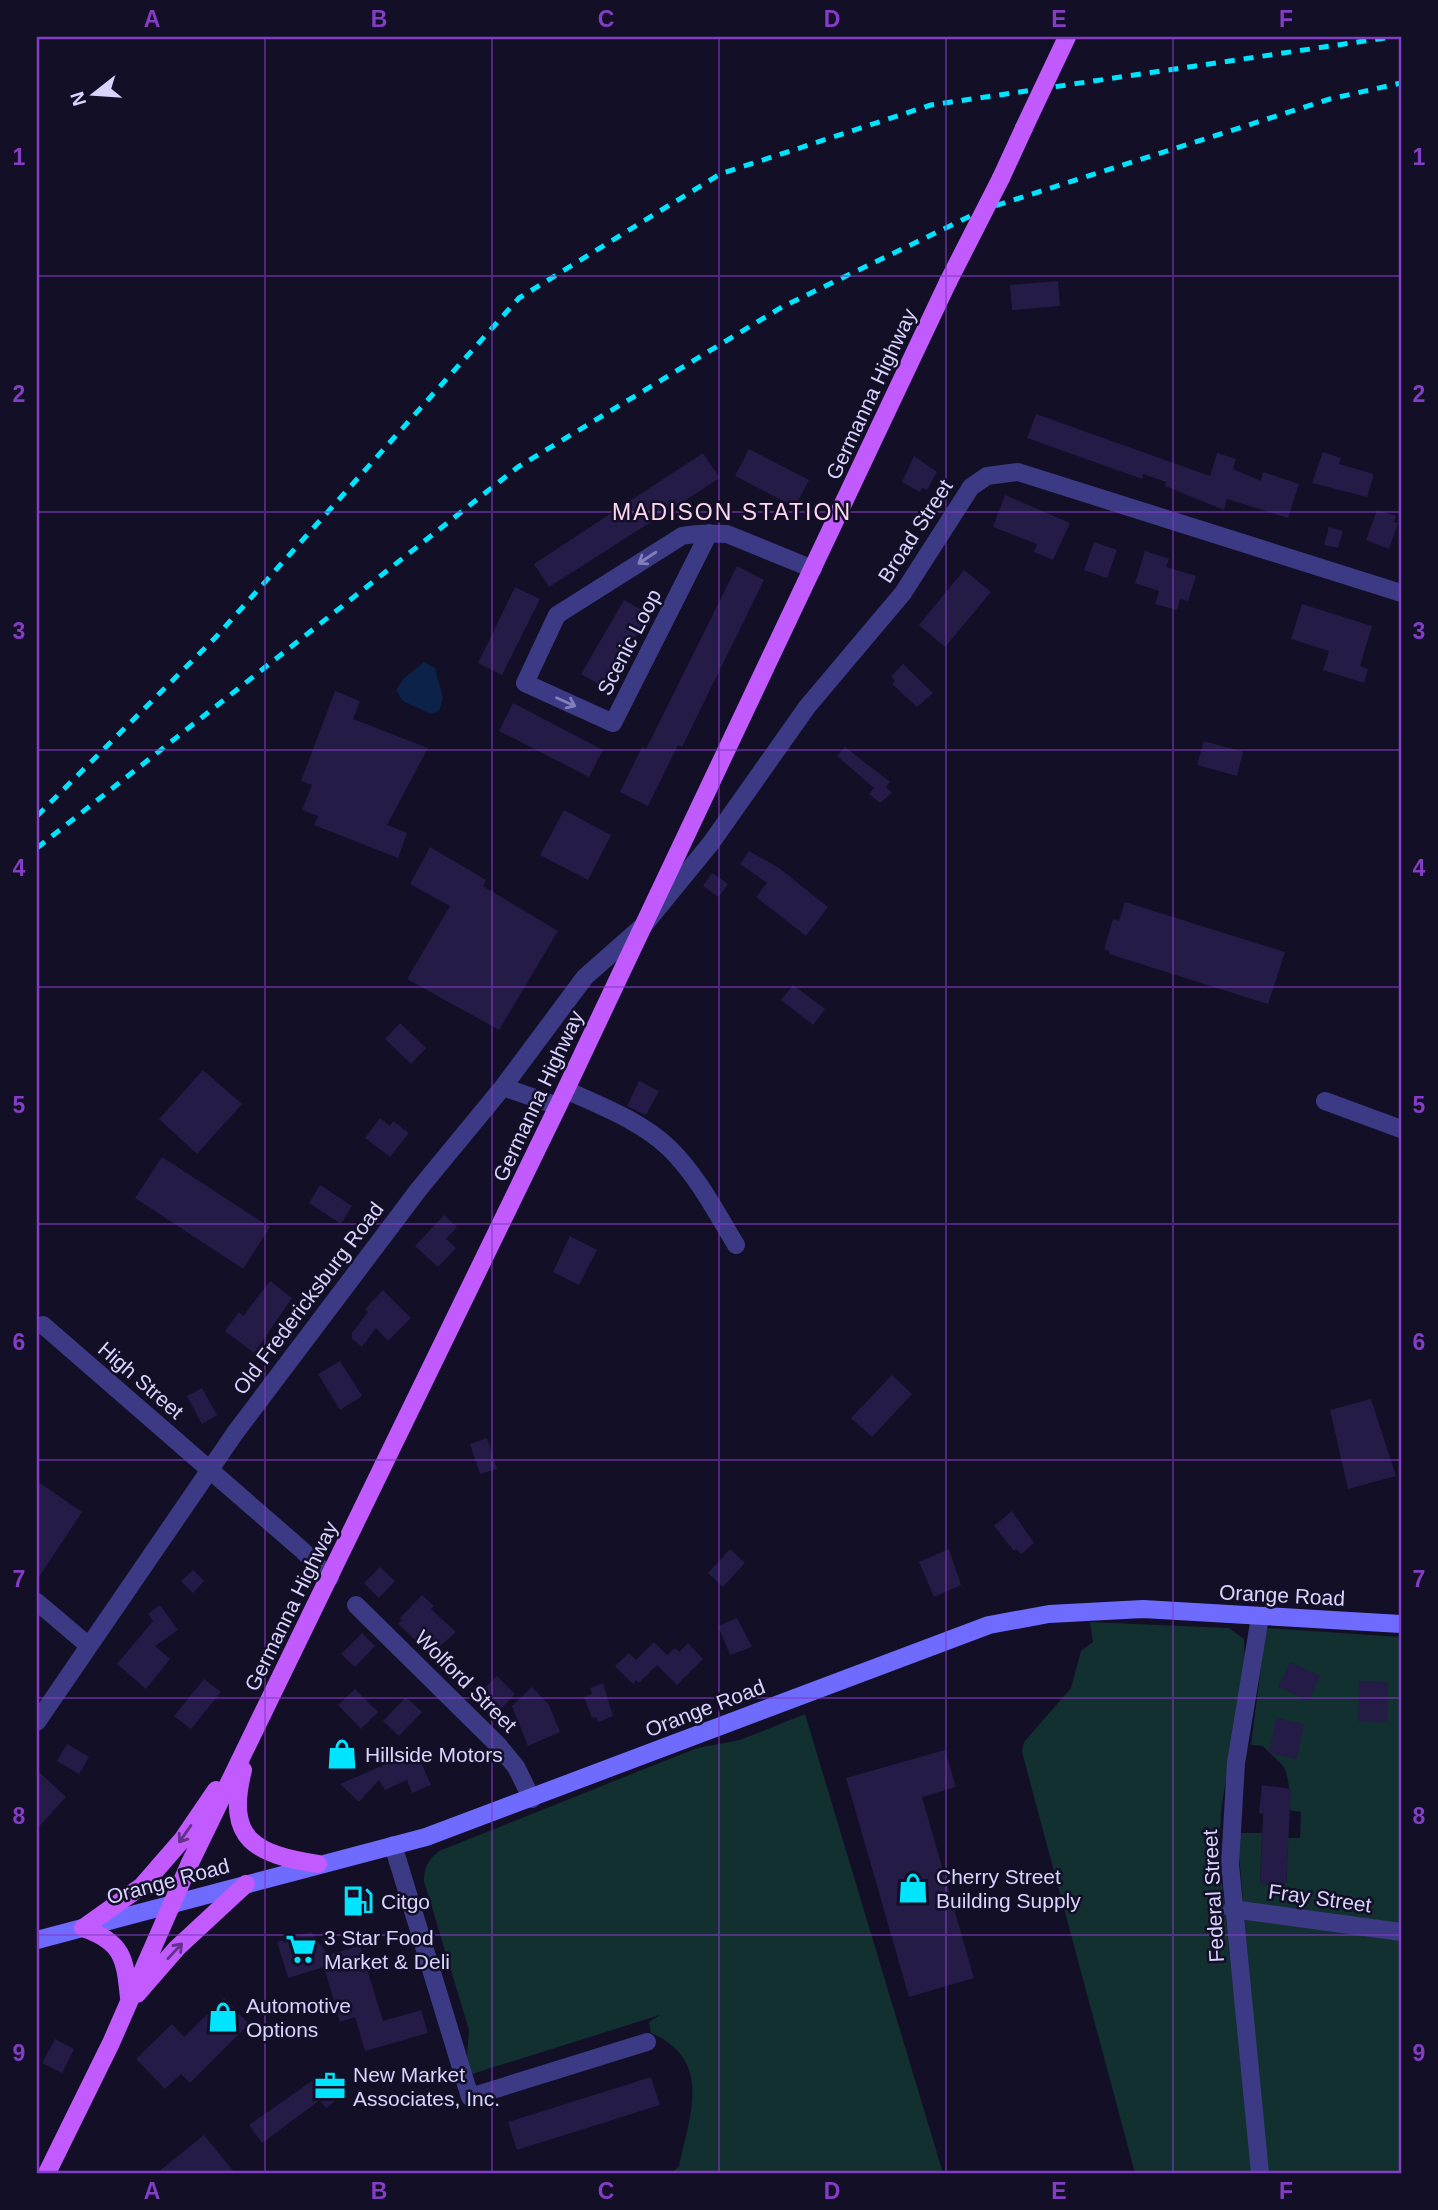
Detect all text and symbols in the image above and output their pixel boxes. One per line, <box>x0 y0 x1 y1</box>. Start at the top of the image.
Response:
text: A <box>144 6 160 32</box>
text: B <box>371 6 387 32</box>
text: C <box>598 6 614 32</box>
text: D <box>824 6 840 32</box>
text: E <box>1051 6 1067 32</box>
text: F <box>1279 6 1293 32</box>
north arrow <box>60 60 130 130</box>
text: N <box>66 89 90 108</box>
text: 1 <box>13 144 26 170</box>
text: 1 <box>1413 144 1426 170</box>
street label: Germanna Highway <box>821 305 921 483</box>
text: 2 <box>13 381 25 407</box>
text: 2 <box>1413 381 1425 407</box>
street label: Broad Street <box>873 475 957 587</box>
district label: MADISON STATION <box>612 499 852 525</box>
one-way arrow <box>638 551 658 565</box>
street label: Scenic Loop <box>593 585 665 699</box>
text: 3 <box>13 618 25 644</box>
text: 3 <box>1413 618 1425 644</box>
one-way arrow <box>555 696 577 709</box>
text: 4 <box>13 855 26 881</box>
text: 4 <box>1413 855 1426 881</box>
street label: Germanna Highway <box>488 1007 588 1185</box>
text: 5 <box>13 1092 26 1118</box>
text: 5 <box>1413 1092 1426 1118</box>
street label: Old Fredericksburg Road <box>228 1197 388 1399</box>
text: 6 <box>13 1329 25 1355</box>
text: 6 <box>1413 1329 1425 1355</box>
street label: High Street <box>94 1337 188 1423</box>
street label: Germanna Highway <box>240 1517 342 1694</box>
text: 7 <box>13 1566 25 1592</box>
text: 7 <box>1413 1566 1425 1592</box>
street label: Orange Road <box>1218 1580 1346 1610</box>
street label: Wolford Street <box>411 1626 522 1737</box>
street label: Orange Road <box>642 1675 768 1741</box>
shop icon: Hillside Motors <box>325 1737 359 1771</box>
place label: Hillside Motors <box>365 1743 503 1766</box>
text: 8 <box>13 1803 26 1829</box>
text: 8 <box>1413 1803 1426 1829</box>
one-way arrow <box>178 1824 192 1843</box>
street label: Federal Street <box>1198 1829 1228 1963</box>
street label: Orange Road <box>104 1854 232 1908</box>
place label: Cherry Street Building Supply <box>936 1865 1081 1912</box>
shop icon: Cherry Street Building Supply <box>896 1871 930 1905</box>
street label: Fray Street <box>1267 1879 1373 1917</box>
fuel station icon: Citgo <box>341 1884 375 1918</box>
place label: Citgo <box>381 1890 430 1913</box>
place label: 3 Star Food Market & Deli <box>324 1926 450 1973</box>
supermarket icon: 3 Star Food Market & Deli <box>284 1932 318 1966</box>
one-way arrow <box>167 1943 184 1960</box>
place label: Automotive Options <box>246 1994 351 2041</box>
shop icon: Automotive Options <box>206 2000 240 2034</box>
text: 9 <box>13 2040 25 2066</box>
text: 9 <box>1413 2040 1425 2066</box>
place label: New Market Associates, Inc. <box>353 2063 500 2110</box>
office icon: New Market Associates, Inc. <box>313 2069 347 2103</box>
text: A <box>144 2178 160 2204</box>
text: B <box>371 2178 387 2204</box>
text: C <box>598 2178 614 2204</box>
text: D <box>824 2178 840 2204</box>
text: E <box>1051 2178 1067 2204</box>
text: F <box>1279 2178 1293 2204</box>

